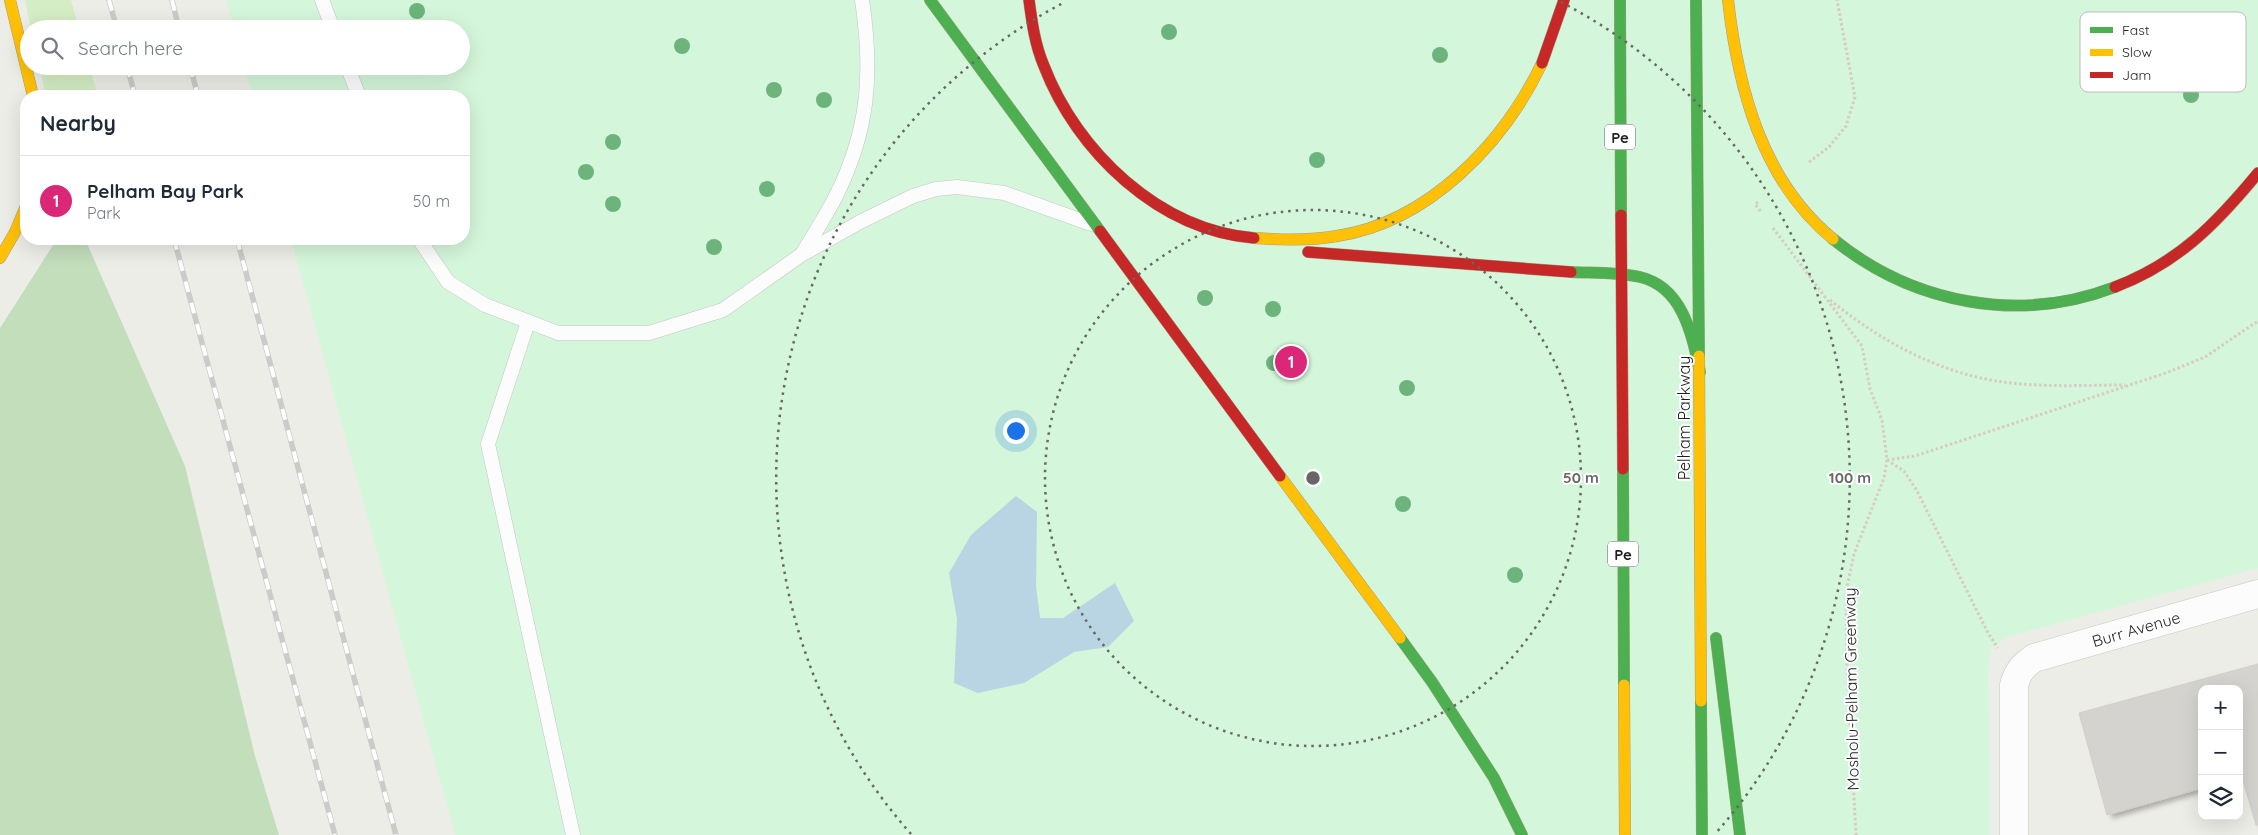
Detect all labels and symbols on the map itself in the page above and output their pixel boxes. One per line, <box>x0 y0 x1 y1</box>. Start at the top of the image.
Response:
legend <box>2080 12 2246 92</box>
text: Fast <box>2122 21 2150 39</box>
text: Slow <box>2122 43 2152 61</box>
text: Jam <box>2122 66 2151 84</box>
road number: Pe <box>1605 124 1635 150</box>
pin: 1 <box>1275 343 1307 381</box>
street label: Pelham Parkway <box>1674 356 1694 480</box>
your location <box>1003 418 1029 444</box>
text: 50 m <box>1563 468 1599 487</box>
text: 100 m <box>1829 468 1871 487</box>
centre of rings <box>1304 469 1322 487</box>
road number: Pe <box>1608 542 1638 566</box>
street label: Mosholu-Pelham Greenway <box>1839 587 1863 791</box>
street label: Burr Avenue <box>2090 607 2182 651</box>

